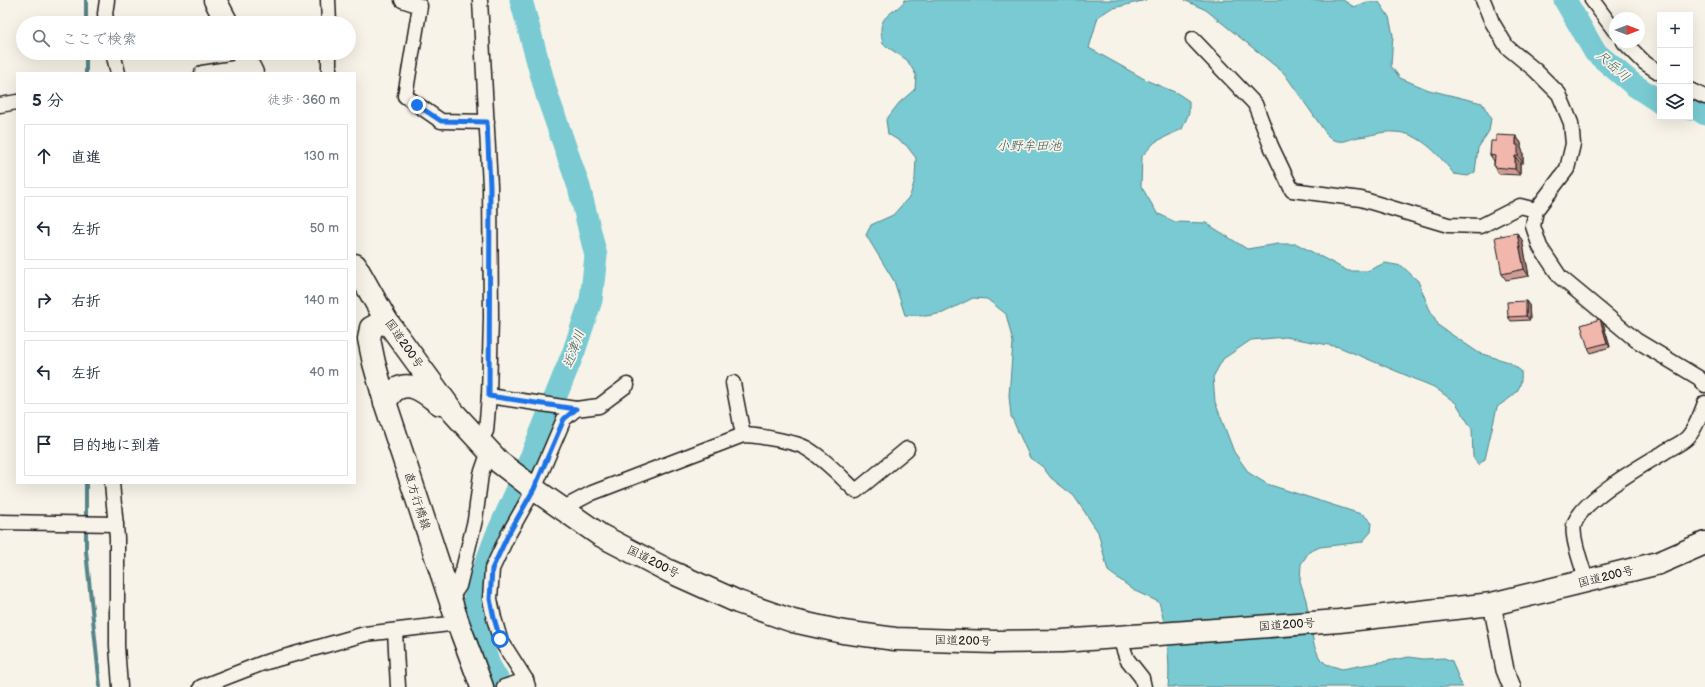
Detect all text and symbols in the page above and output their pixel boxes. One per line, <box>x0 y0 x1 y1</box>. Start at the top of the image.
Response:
north arrow <box>1609 12 1645 48</box>
map controls <box>1657 12 1693 120</box>
button: + <box>1657 12 1693 48</box>
search box <box>16 16 356 60</box>
icon: search <box>30 27 52 49</box>
text: ここで検索 <box>62 30 137 49</box>
water label: 尺岳川 <box>1593 47 1633 85</box>
button: − <box>1657 48 1693 84</box>
button: layers <box>1657 84 1693 120</box>
text: 5 分 <box>32 91 63 111</box>
text: 徒歩 · 360 m <box>268 92 340 108</box>
route end <box>408 96 426 114</box>
water label: 小野牟田池 <box>996 138 1062 154</box>
icon: ahead <box>33 145 55 167</box>
text: 直進 <box>71 148 101 167</box>
text: 130 m <box>304 148 339 164</box>
icon: left <box>33 217 55 239</box>
text: 左折 <box>71 220 101 239</box>
text: 50 m <box>310 220 339 236</box>
icon: right <box>33 289 55 311</box>
text: 右折 <box>71 292 101 311</box>
text: 140 m <box>304 292 339 308</box>
street label: 国道200号 <box>381 316 427 372</box>
water label: 近津川 <box>560 328 588 370</box>
icon: left <box>33 361 55 383</box>
text: 左折 <box>71 364 101 383</box>
text: 40 m <box>309 364 339 380</box>
icon: arrive <box>33 433 55 455</box>
text: 目的地に到着 <box>71 436 161 455</box>
street label: 直方行橋線 <box>401 470 433 532</box>
street label: 国道200号 <box>624 542 682 582</box>
street label: 国道200号 <box>1576 563 1636 591</box>
street label: 国道200号 <box>1258 616 1316 634</box>
route start <box>491 630 509 648</box>
street label: 国道200号 <box>934 633 992 649</box>

